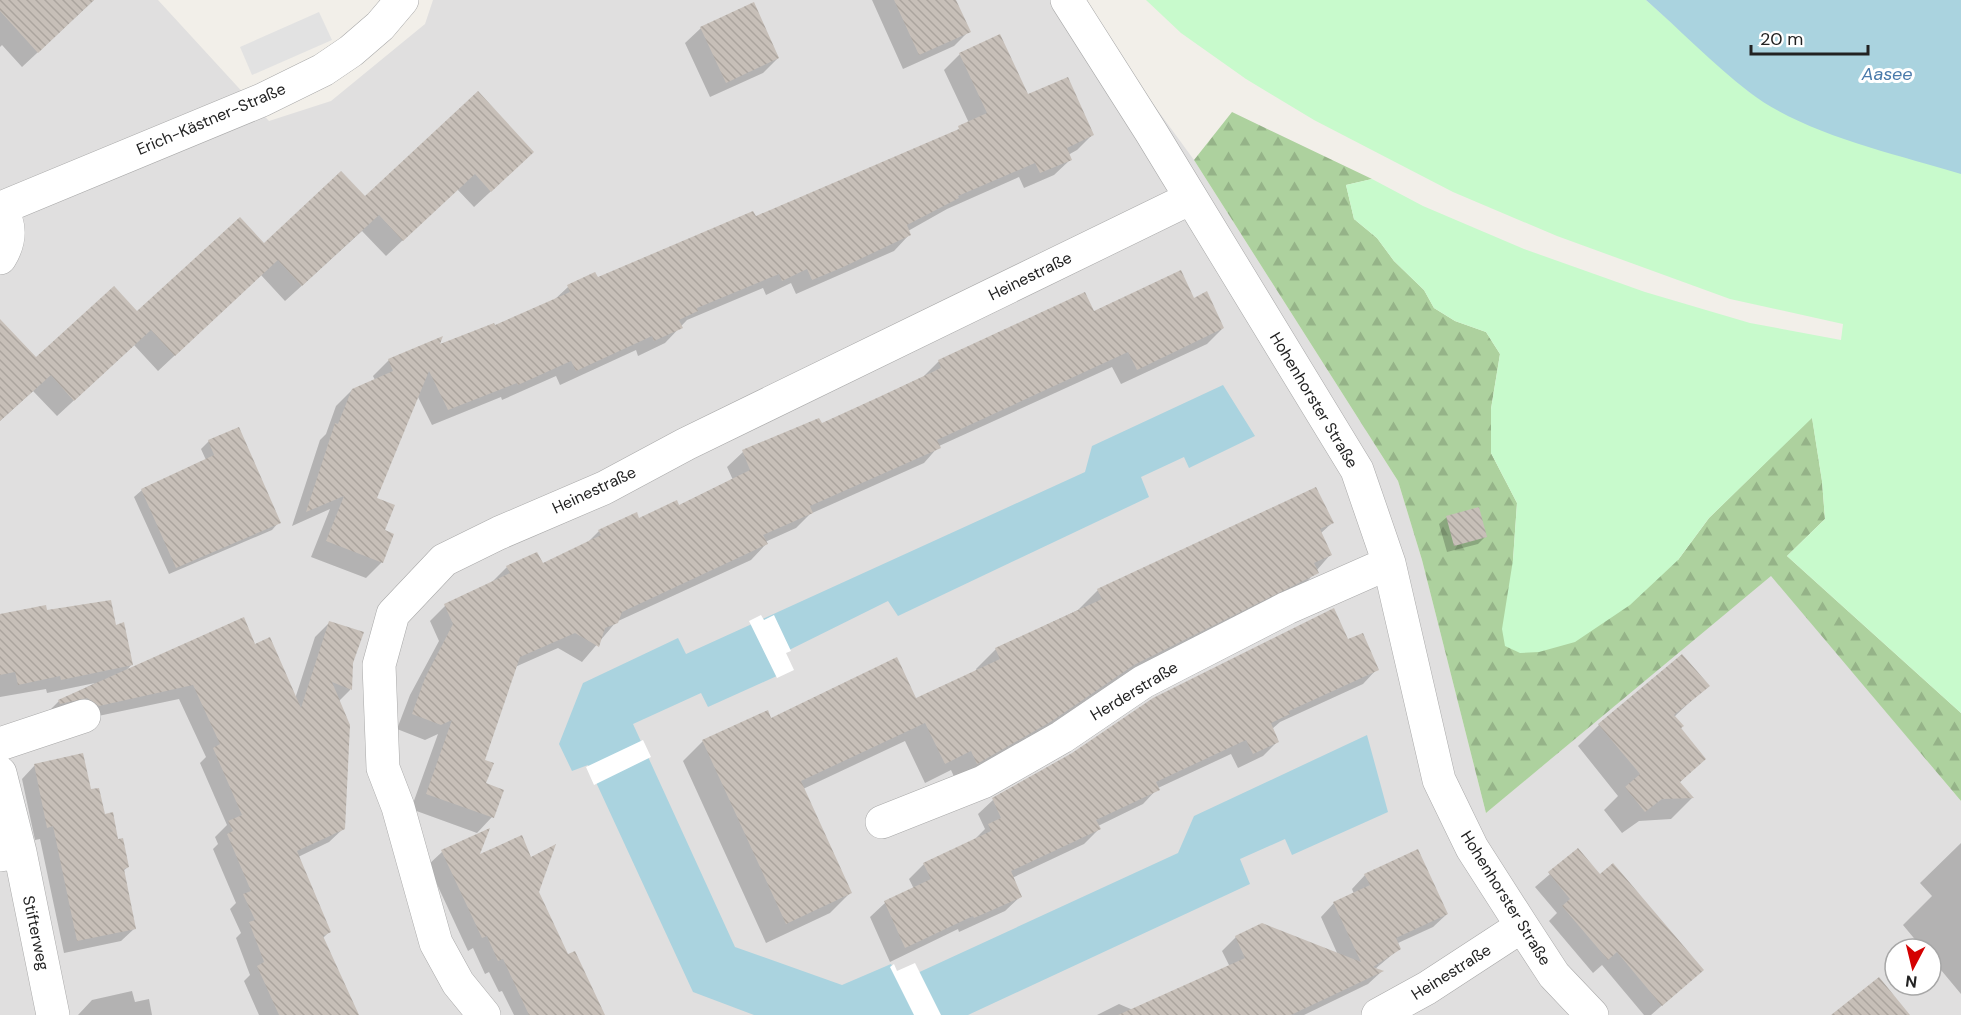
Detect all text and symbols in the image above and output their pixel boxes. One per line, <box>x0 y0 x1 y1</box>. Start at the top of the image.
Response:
scale bar <box>1751 18 1868 56</box>
text: 20 m <box>1760 27 1803 51</box>
water label: Aasee <box>1860 62 1913 86</box>
street label: Erich-Kästner-Straße <box>133 78 289 160</box>
street label: Heinestraße <box>985 247 1075 305</box>
street label: Hohenhorster Straße <box>1265 328 1363 472</box>
street label: Heinestraße <box>549 461 639 519</box>
street label: Herderstraße <box>1086 657 1182 725</box>
street label: Hohenhorster Straße <box>1456 827 1556 969</box>
street label: Stifterweg <box>18 894 54 972</box>
north arrow <box>1883 937 1943 997</box>
street label: Heinestraße <box>1407 939 1495 1005</box>
text: N <box>1904 970 1918 993</box>

